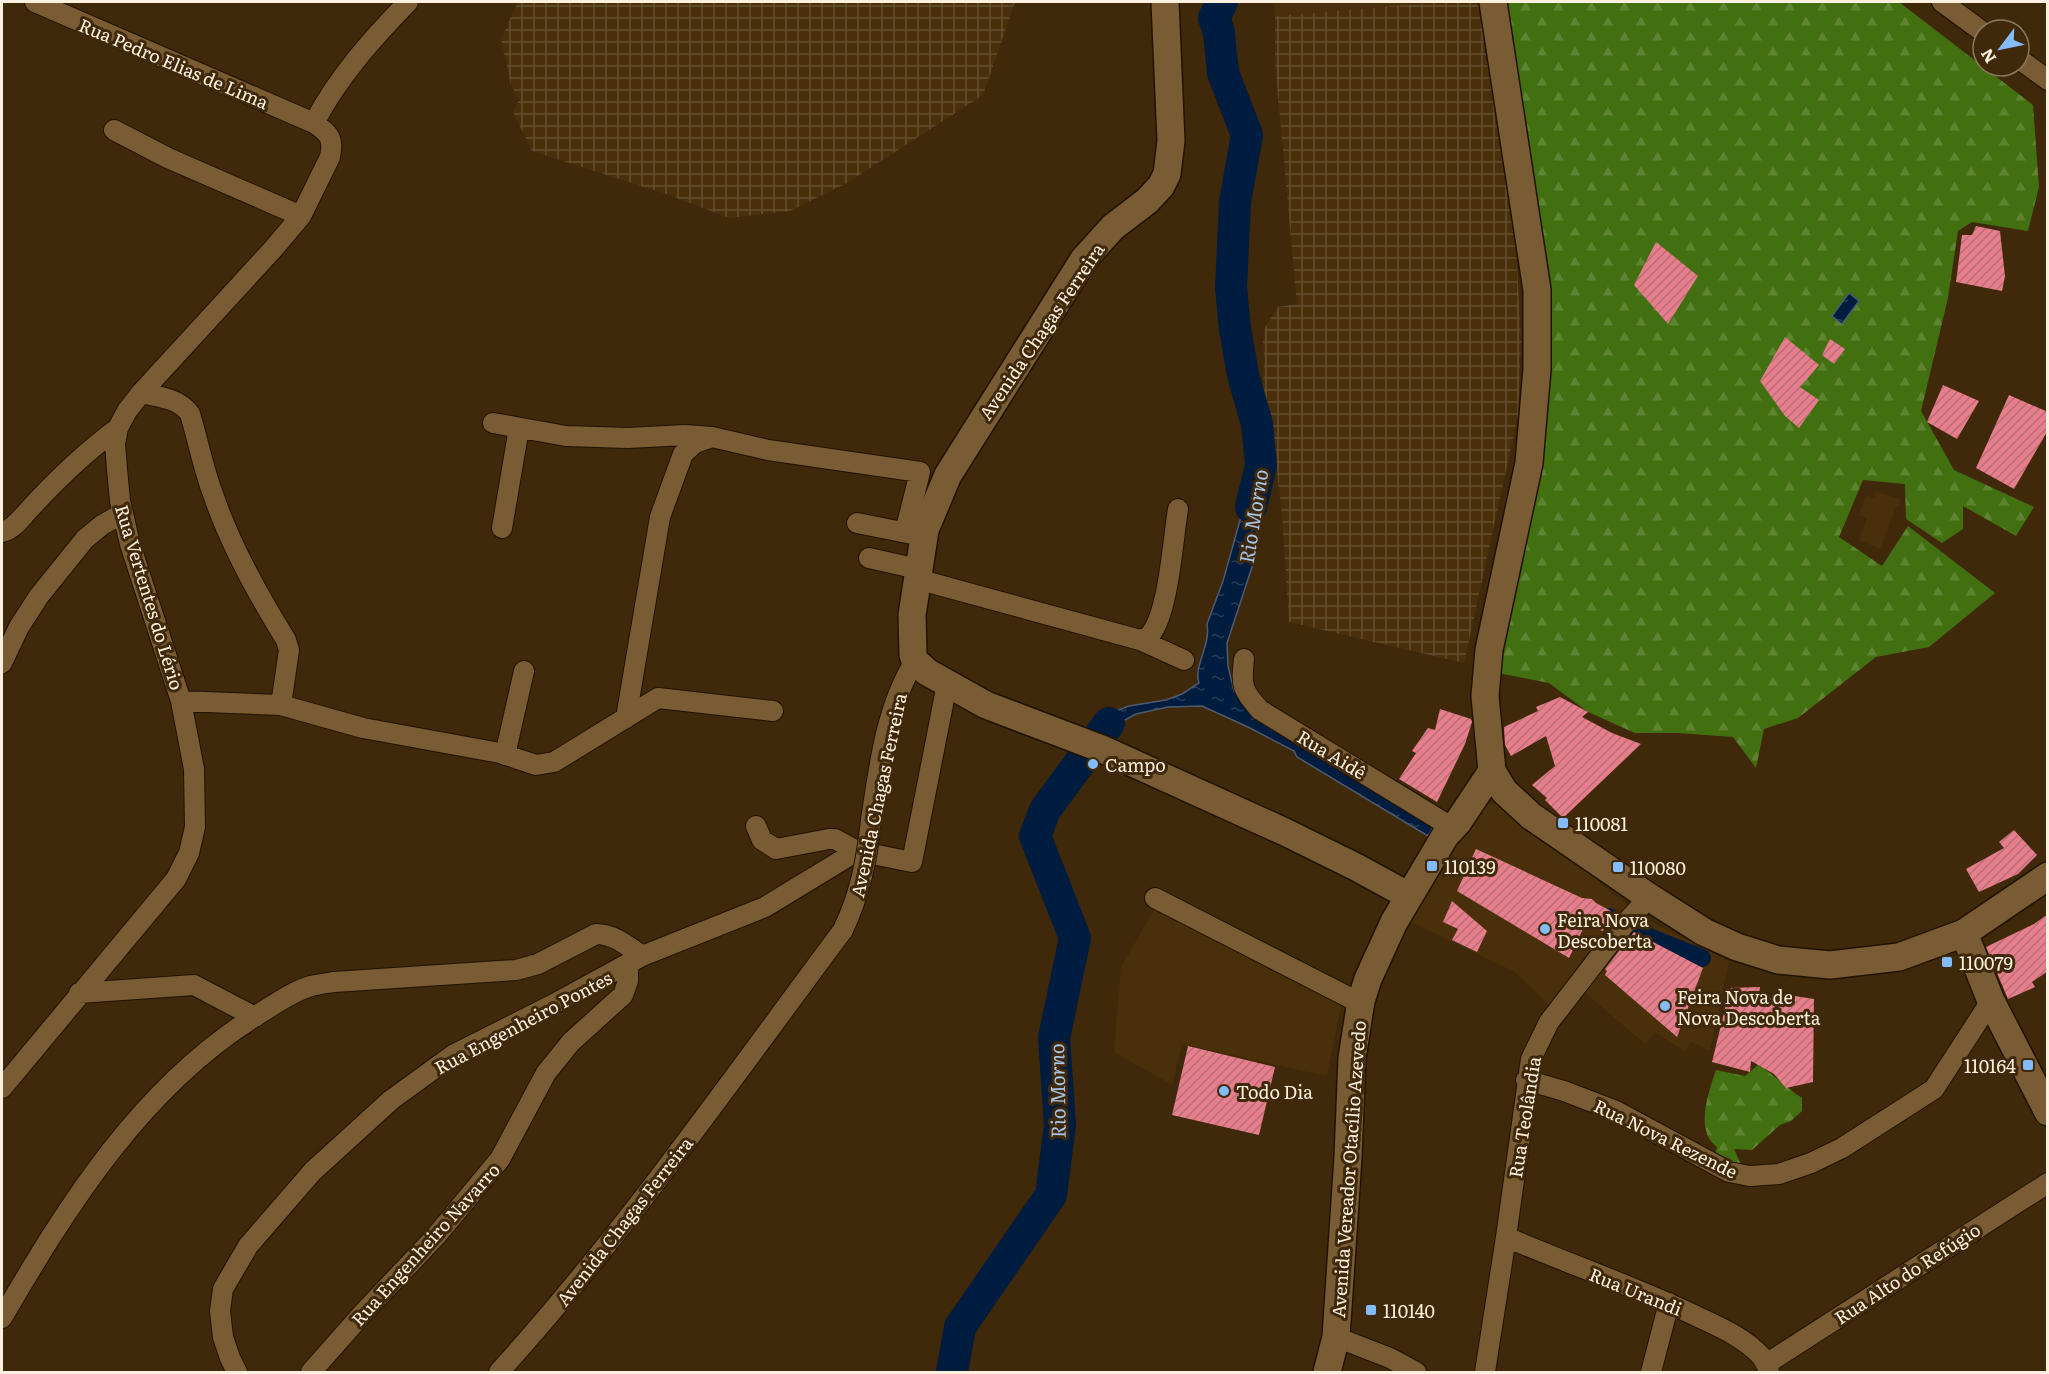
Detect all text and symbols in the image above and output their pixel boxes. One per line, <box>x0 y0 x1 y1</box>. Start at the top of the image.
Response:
street label: Rua Pedro Elias de Lima <box>75 11 273 115</box>
north arrow <box>1971 18 2031 78</box>
text: N <box>1974 44 2001 69</box>
street label: Avenida Chagas Ferreira <box>972 237 1111 425</box>
water label: Rio Morno <box>1230 467 1274 565</box>
street label: Rua Vertentes do Lério <box>109 501 191 693</box>
street label: Avenida Chagas Ferreira <box>843 690 913 900</box>
street label: Rua Aidê <box>1292 723 1372 785</box>
place label: Campo <box>1105 751 1166 778</box>
marker: Campo <box>1086 757 1100 771</box>
place label: 110081 <box>1575 810 1628 837</box>
marker: 110081 <box>1556 816 1570 830</box>
place label: 110139 <box>1444 853 1496 880</box>
place label: 110080 <box>1630 854 1686 881</box>
marker: 110139 <box>1425 859 1439 873</box>
marker: 110080 <box>1611 860 1625 874</box>
place label: Feira Nova Descoberta <box>1557 906 1653 954</box>
marker: Feira Nova Descoberta <box>1538 922 1552 936</box>
place label: 110079 <box>1959 949 2013 976</box>
marker: 110079 <box>1940 955 1954 969</box>
street label: Rua Engenheiro Pontes <box>429 964 617 1080</box>
place label: Feira Nova de Nova Descoberta <box>1677 983 1821 1031</box>
marker: Feira Nova de Nova Descoberta <box>1658 999 1672 1013</box>
street label: Avenida Vereador Otacílio Azevedo <box>1324 1019 1372 1319</box>
water label: Rio Morno <box>1040 1043 1072 1139</box>
place label: 110164 <box>1964 1052 2016 1079</box>
street label: Rua Teolândia <box>1501 1054 1547 1180</box>
marker: 110164 <box>2021 1058 2035 1072</box>
place label: Todo Dia <box>1236 1078 1313 1105</box>
marker: Todo Dia <box>1217 1084 1231 1098</box>
street label: Rua Nova Rezende <box>1590 1092 1742 1184</box>
street label: Avenida Chagas Ferreira <box>549 1130 699 1311</box>
street label: Rua Engenheiro Navarro <box>344 1157 506 1331</box>
street label: Rua Alto do Refúgio <box>1829 1216 1985 1330</box>
street label: Rua Urandi <box>1585 1260 1687 1322</box>
place label: 110140 <box>1383 1297 1435 1324</box>
marker: 110140 <box>1364 1303 1378 1317</box>

